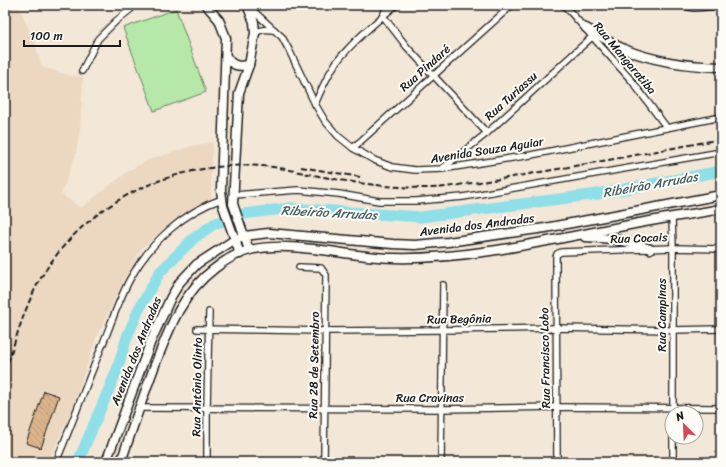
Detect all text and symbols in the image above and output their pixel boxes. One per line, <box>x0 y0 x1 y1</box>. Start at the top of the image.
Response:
street label: Rua Mangaratiba <box>588 17 662 99</box>
scale bar <box>24 22 120 48</box>
text: 100 m <box>30 25 63 47</box>
street label: Rua Pindaré <box>394 39 456 97</box>
street label: Rua Turiassu <box>479 65 543 126</box>
street label: Avenida Souza Aguiar <box>428 130 546 170</box>
water label: Ribeirão Arrudas <box>601 165 701 204</box>
water label: Ribeirão Arrudas <box>281 199 379 227</box>
street label: Avenida dos Andradas <box>417 207 536 243</box>
street label: Rua Cocais <box>610 226 668 250</box>
street label: Rua Campinas <box>651 278 673 352</box>
street label: Avenida dos Andradas <box>104 293 168 410</box>
street label: Rua Begônia <box>427 307 492 331</box>
street label: Rua Francisco Lobo <box>533 307 557 409</box>
street label: Rua 28 de Setembro <box>302 311 326 419</box>
street label: Rua Antônio Olinto <box>185 337 209 437</box>
street label: Rua Cravinas <box>396 387 465 409</box>
north arrow <box>664 405 704 445</box>
text: N <box>672 406 688 427</box>

